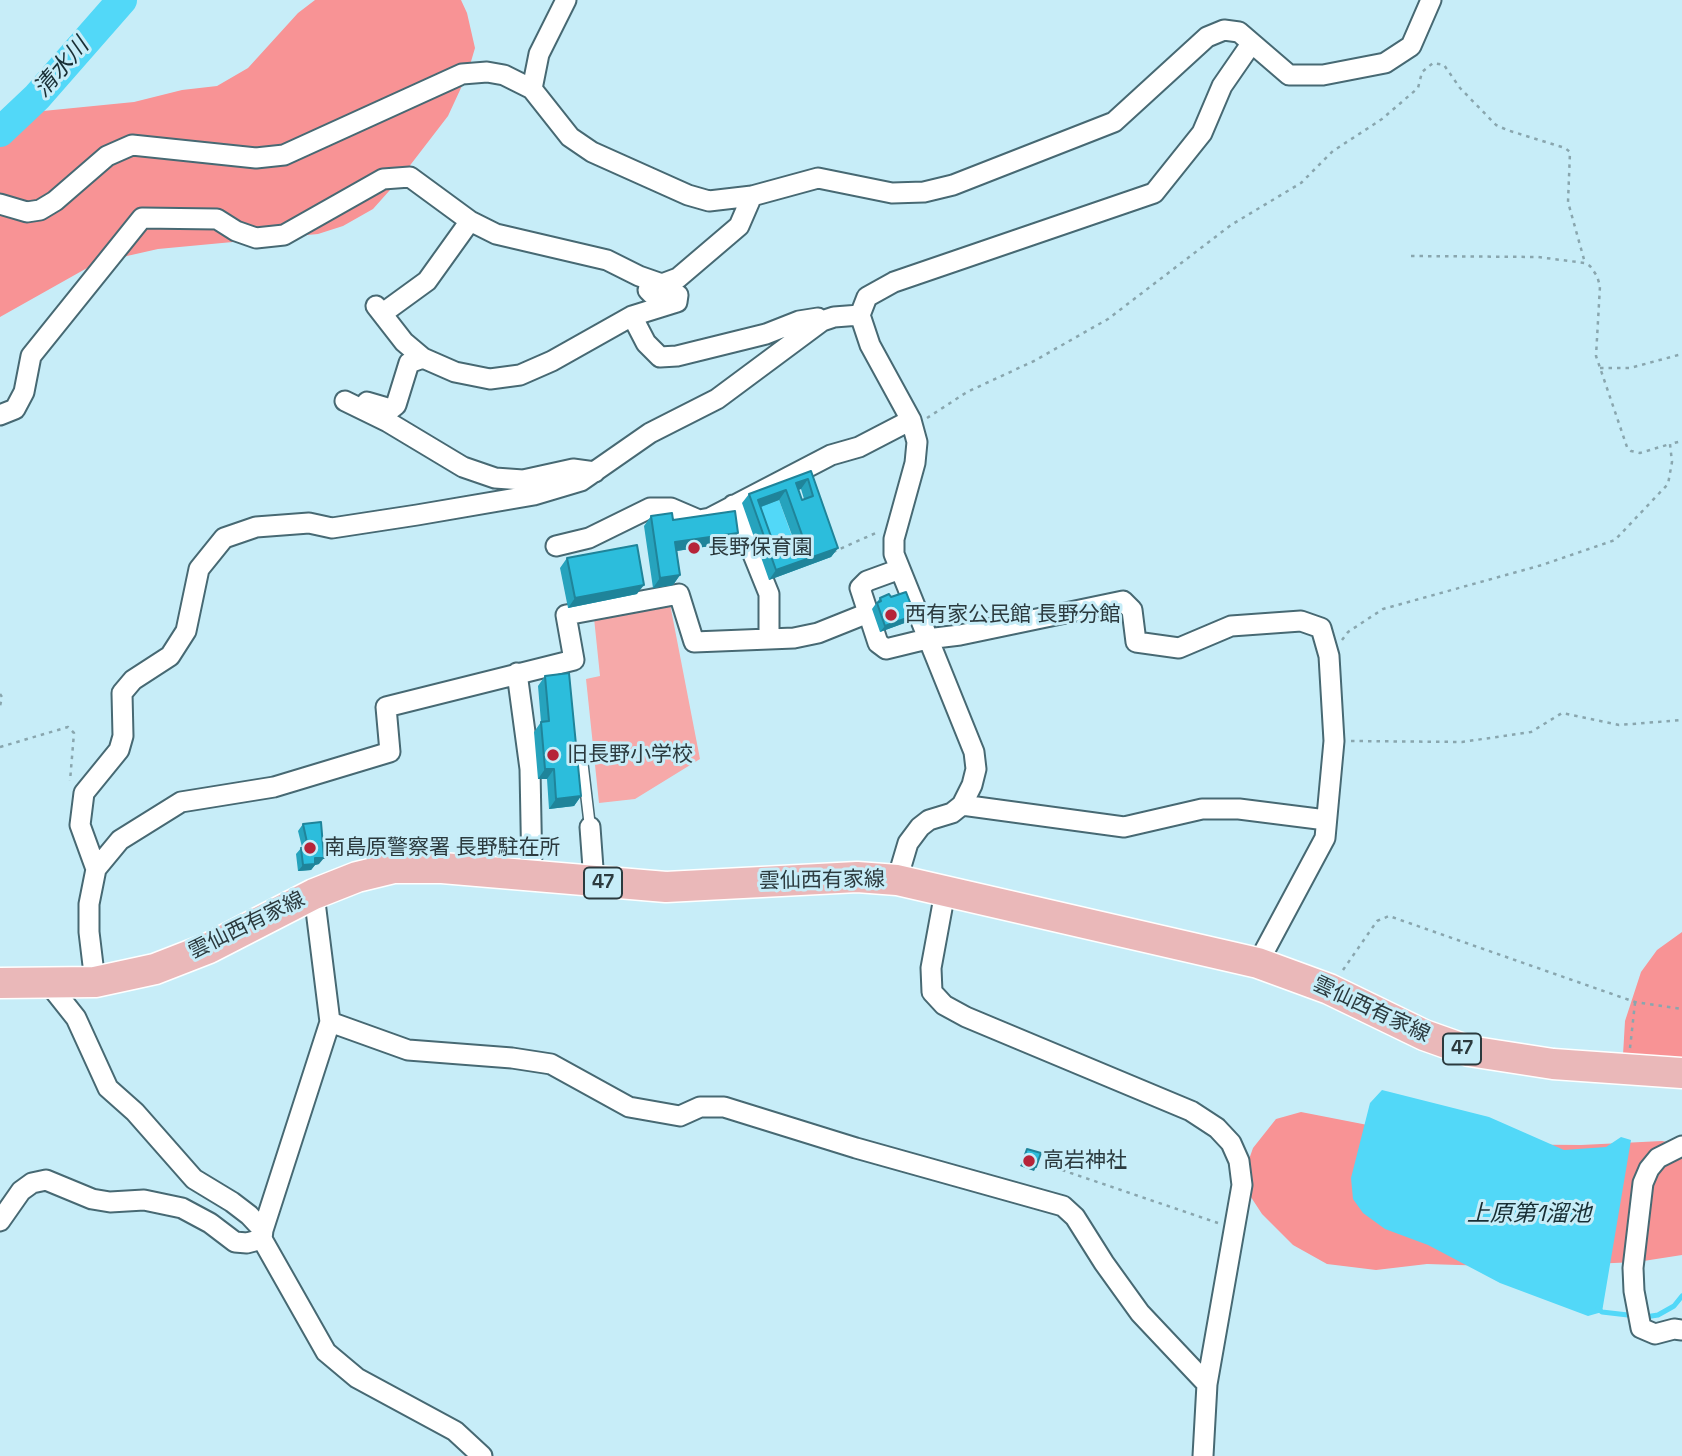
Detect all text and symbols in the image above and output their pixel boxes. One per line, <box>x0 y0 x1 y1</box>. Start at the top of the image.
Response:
water label: 清水川 <box>29 33 95 103</box>
place label: 長野保育園 <box>708 535 813 561</box>
marker: 長野保育園 <box>686 540 702 556</box>
place label: 西有家公民館 長野分館 <box>905 602 1120 628</box>
marker: 西有家公民館 長野分館 <box>883 607 899 623</box>
place label: 旧長野小学校 <box>567 742 693 768</box>
marker: 旧長野小学校 <box>545 747 561 763</box>
place label: 南島原警察署 長野駐在所 <box>324 835 560 861</box>
marker: 南島原警察署 長野駐在所 <box>302 840 318 856</box>
street label: 雲仙西有家線 <box>759 867 885 895</box>
road number: 47 <box>584 868 622 898</box>
street label: 雲仙西有家線 <box>185 887 309 965</box>
street label: 雲仙西有家線 <box>1309 972 1433 1048</box>
road number: 47 <box>1443 1034 1481 1064</box>
place label: 高岩神社 <box>1043 1148 1127 1174</box>
marker: 高岩神社 <box>1021 1153 1037 1169</box>
water label: 上原第1溜池 <box>1467 1201 1591 1229</box>

